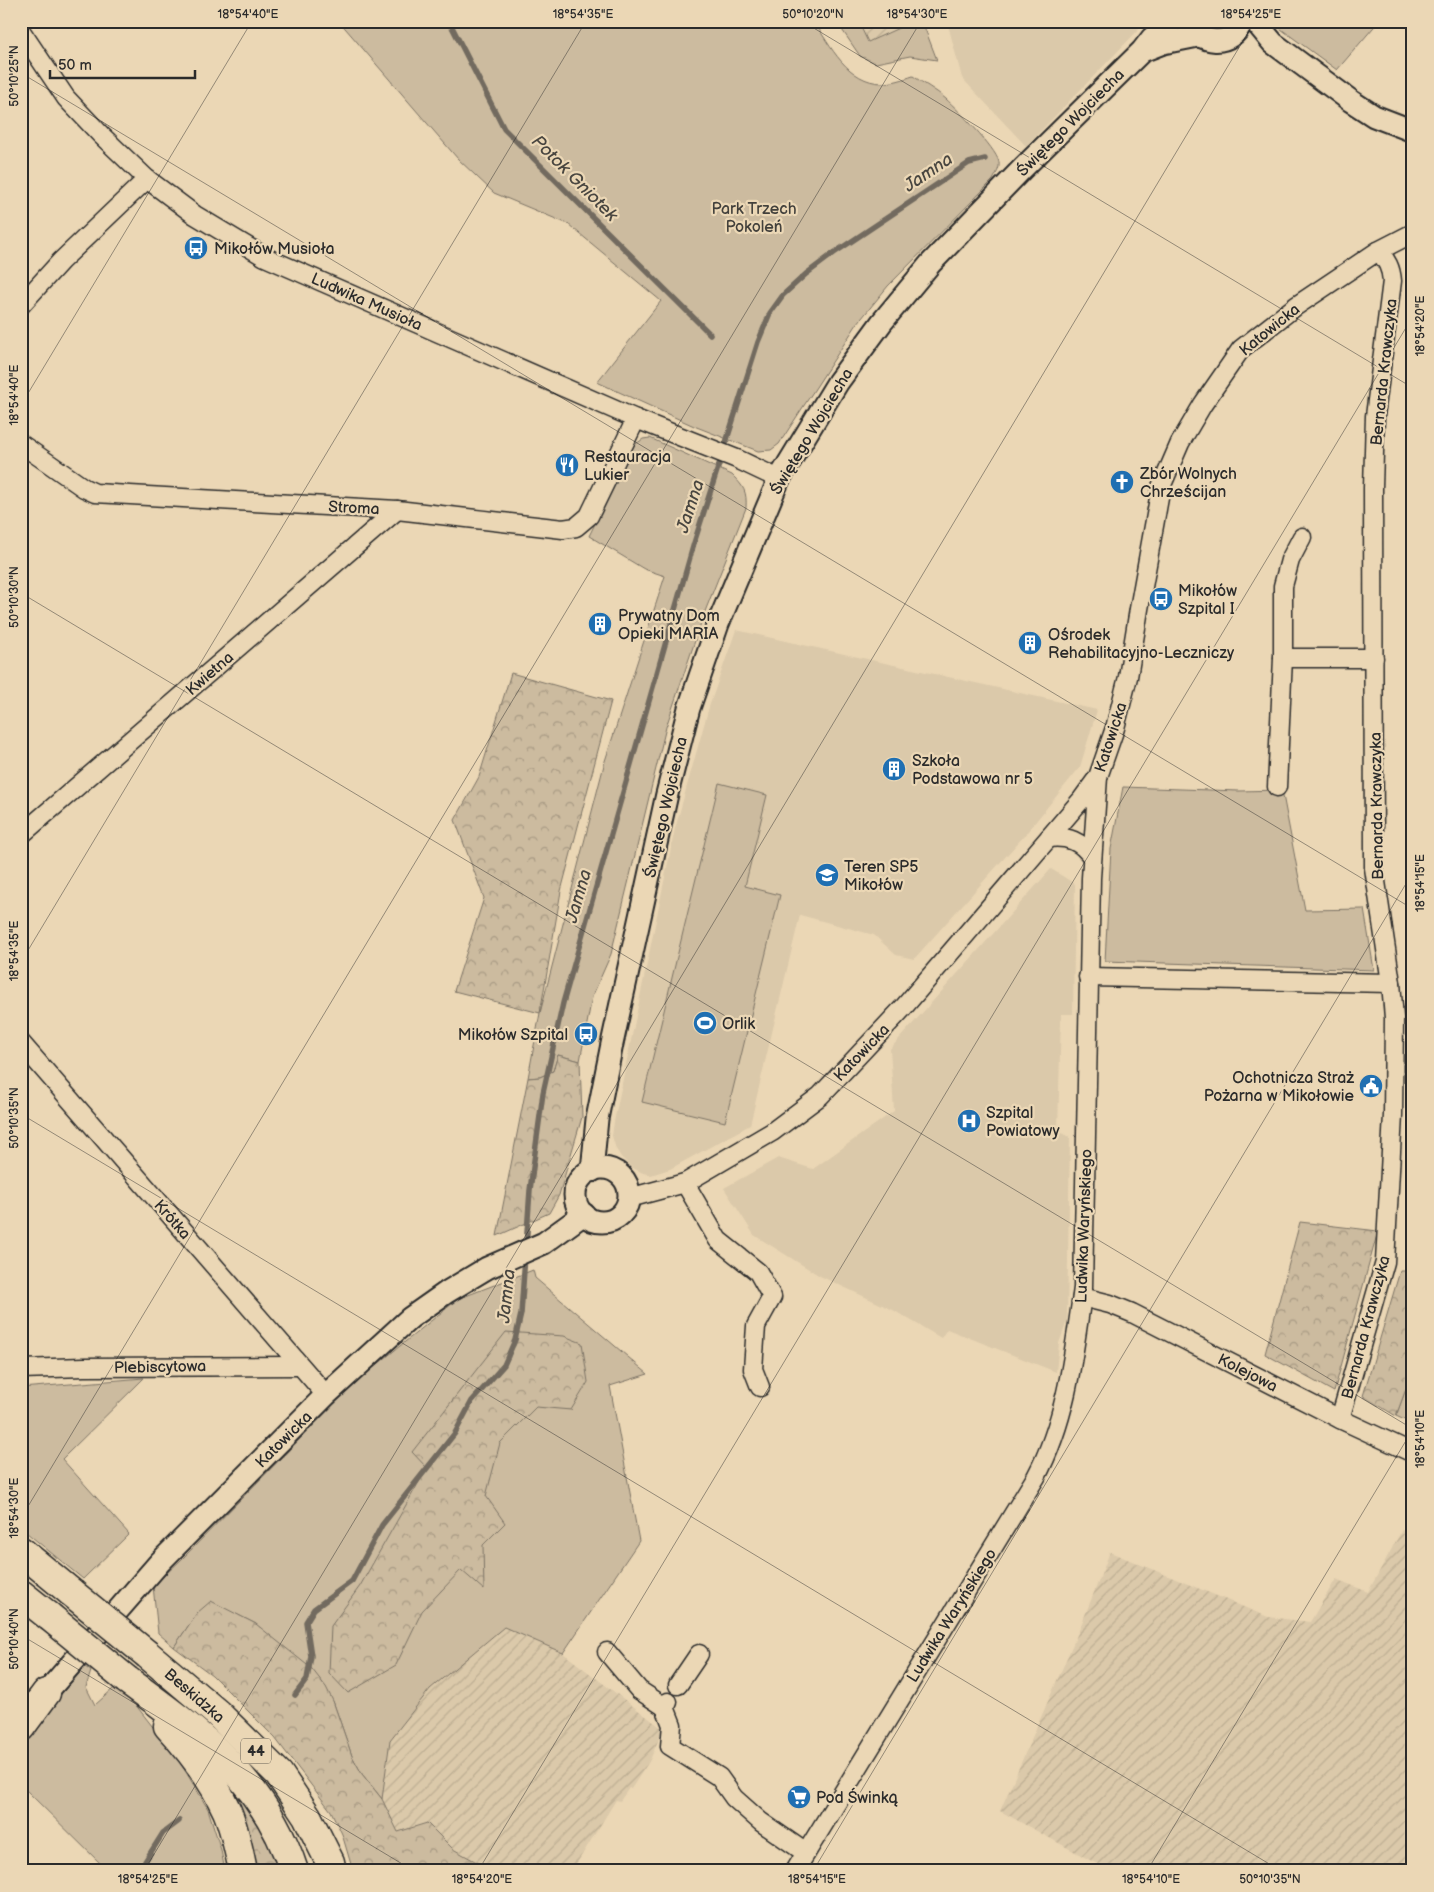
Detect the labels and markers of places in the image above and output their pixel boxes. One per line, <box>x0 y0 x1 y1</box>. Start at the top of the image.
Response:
bus stop icon: Mikołów Musioła <box>183 235 209 261</box>
place label: Mikołów Musioła <box>214 240 335 259</box>
place label: Restauracja Lukier <box>584 448 671 485</box>
restaurant icon: Restauracja Lukier <box>554 452 580 478</box>
place label: Zbór Wolnych Chrześcijan <box>1139 465 1237 502</box>
church icon: Zbór Wolnych Chrześcijan <box>1109 469 1135 495</box>
place label: Mikołów Szpital I <box>1178 582 1237 619</box>
bus stop icon: Mikołów Szpital I <box>1148 586 1174 612</box>
place label: Prywatny Dom Opieki MARIA <box>618 607 720 644</box>
building icon: Prywatny Dom Opieki MARIA <box>587 611 613 637</box>
place label: Ośrodek Rehabilitacyjno-Leczniczy <box>1048 626 1235 663</box>
building icon: Ośrodek Rehabilitacyjno-Leczniczy <box>1017 630 1043 656</box>
place label: Szkoła Podstawowa nr 5 <box>912 752 1033 789</box>
building icon: Szkoła Podstawowa nr 5 <box>881 756 907 782</box>
place label: Teren SP5 Mikołów <box>844 858 918 895</box>
school or university icon: Teren SP5 Mikołów <box>814 862 840 888</box>
sports icon: Orlik <box>692 1010 718 1036</box>
place label: Orlik <box>722 1015 755 1034</box>
bus stop icon: Mikołów Szpital <box>573 1021 599 1047</box>
place label: Mikołów Szpital <box>458 1026 568 1045</box>
place label: Ochotnicza Straż Pożarna w Mikołowie <box>1204 1069 1355 1106</box>
public building icon: Ochotnicza Straż Pożarna w Mikołowie <box>1358 1073 1384 1099</box>
place label: Szpital Powiatowy <box>986 1104 1061 1141</box>
hospital icon: Szpital Powiatowy <box>956 1108 982 1134</box>
supermarket icon: Pod Świnką <box>786 1784 812 1810</box>
place label: Pod Świnką <box>816 1787 898 1808</box>

